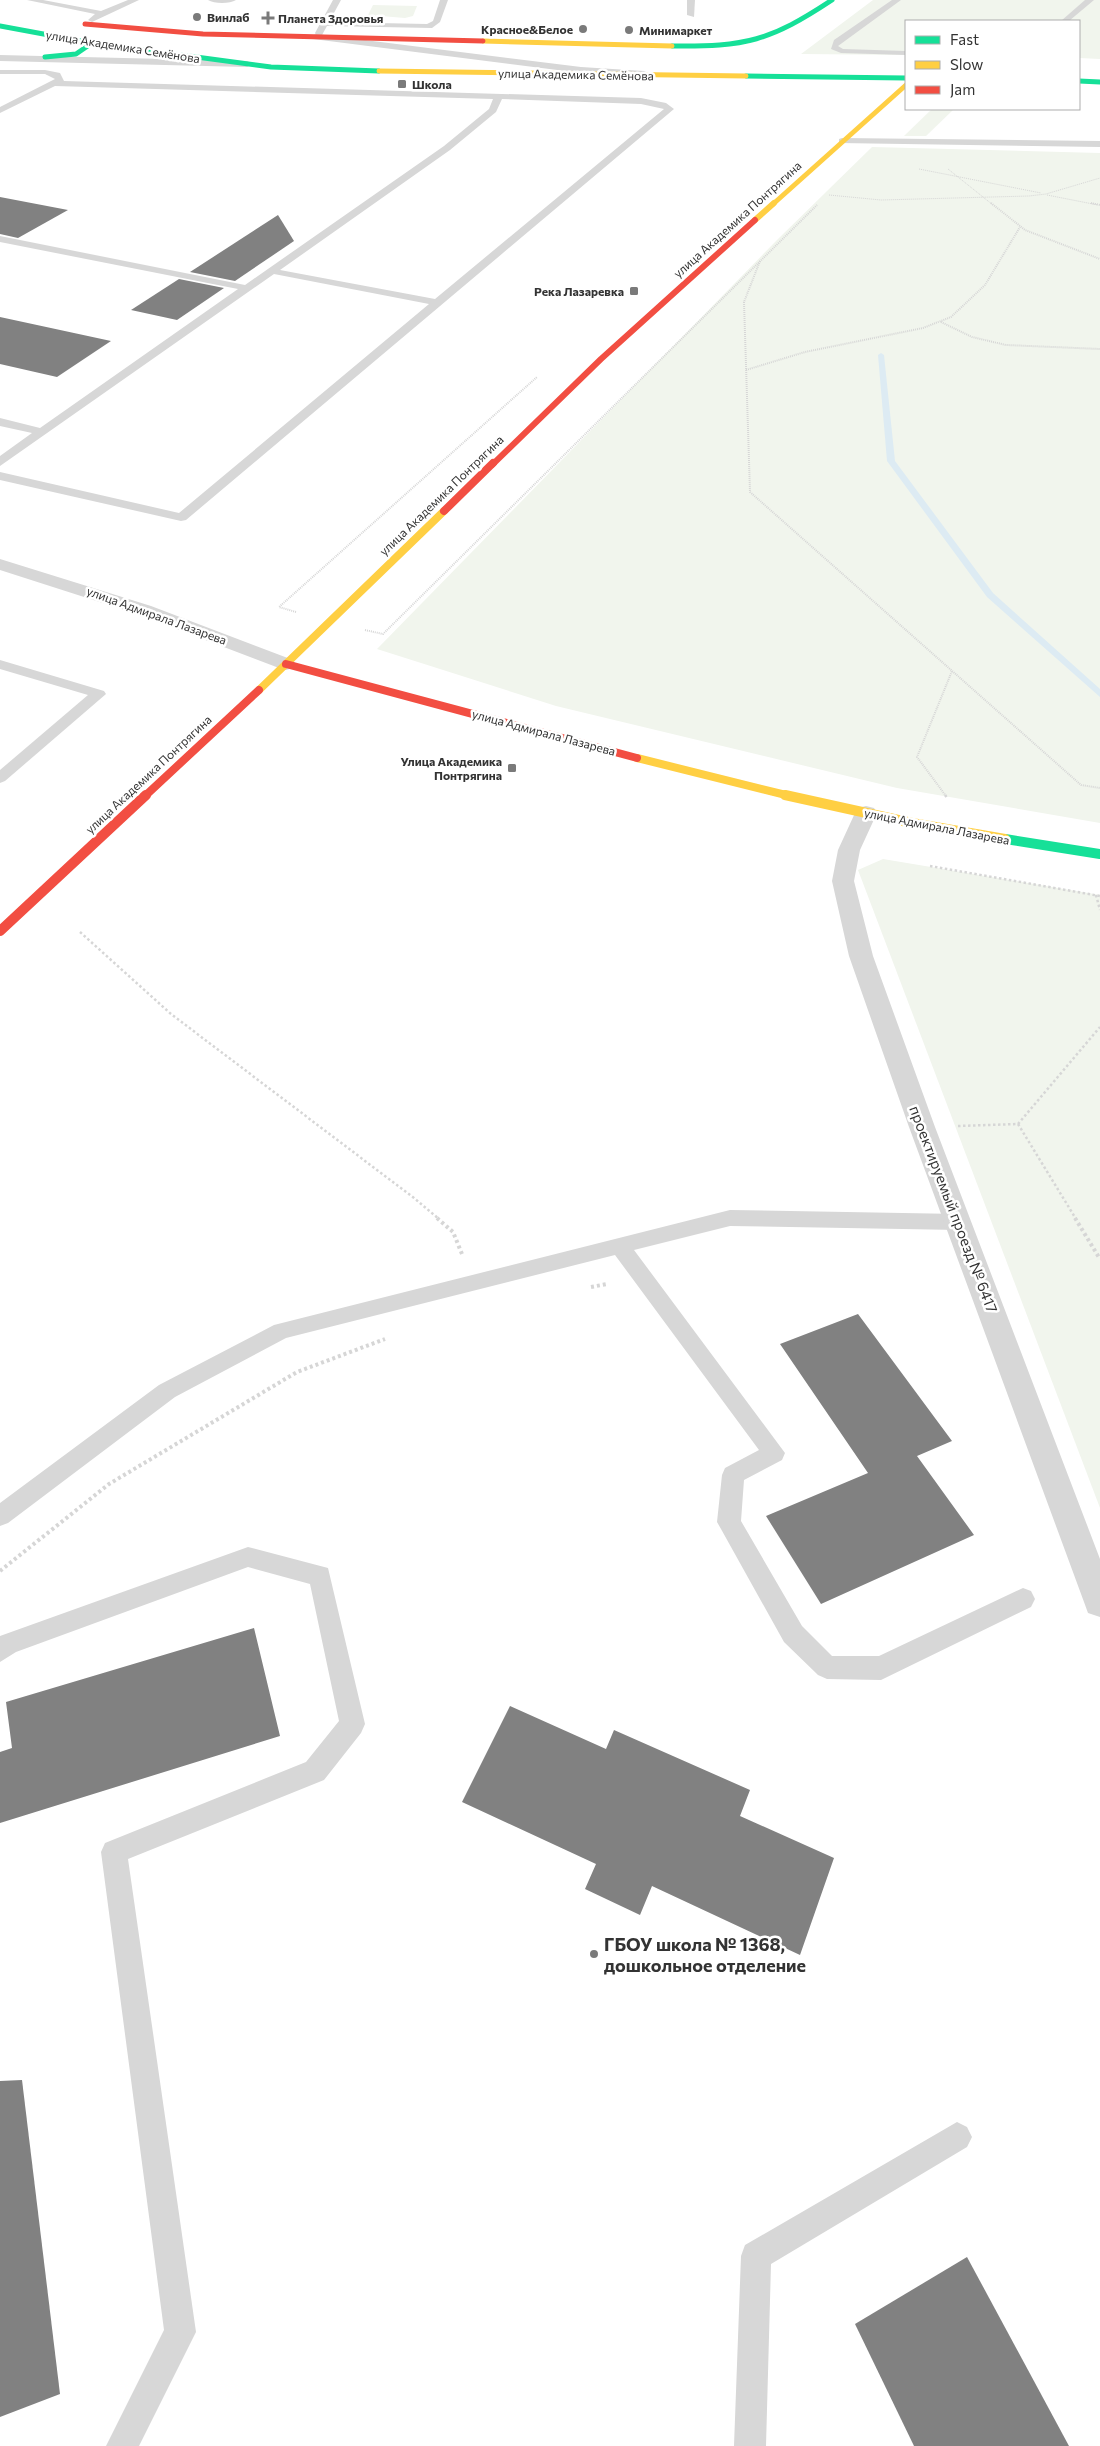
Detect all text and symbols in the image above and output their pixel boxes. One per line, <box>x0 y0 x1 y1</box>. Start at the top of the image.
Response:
place label: Винлаб <box>207 10 250 24</box>
marker: Винлаб <box>191 11 203 23</box>
place label: Планета Здоровья <box>278 11 383 25</box>
marker: Планета Здоровья <box>262 12 274 24</box>
legend <box>905 20 1080 110</box>
place label: Красное&Белое <box>481 22 573 36</box>
marker: Красное&Белое <box>577 23 589 35</box>
place label: Минимаркет <box>639 23 713 37</box>
marker: Минимаркет <box>623 24 635 36</box>
street label: улица Академика Семёнова <box>45 27 201 65</box>
text: Fast <box>950 30 979 48</box>
text: Slow <box>950 55 983 73</box>
street label: улица Академика Семёнова <box>498 66 654 82</box>
place label: Школа <box>412 77 452 91</box>
marker: Школа <box>396 78 408 90</box>
text: Jam <box>950 80 975 98</box>
street label: улица Академика Понтрягина <box>670 158 804 280</box>
place label: Река Лазаревка <box>534 284 624 298</box>
marker: Река Лазаревка <box>628 285 640 297</box>
street label: улица Академика Понтрягина <box>376 432 506 558</box>
street label: улица Адмирала Лазарева <box>85 583 229 647</box>
street label: улица Адмирала Лазарева <box>471 706 617 758</box>
street label: улица Академика Понтрягина <box>82 712 214 836</box>
place label: Улица Академика Понтрягина <box>400 754 502 782</box>
marker: Улица Академика Понтрягина <box>506 762 518 774</box>
street label: улица Адмирала Лазарева <box>863 805 1011 847</box>
street label: проектируемый проезд № 6417 <box>906 1103 1002 1315</box>
place label: ГБОУ школа № 1368, дошкольное отделение <box>604 1933 806 1976</box>
marker: ГБОУ школа № 1368, дошкольное отделение <box>588 1948 600 1960</box>

